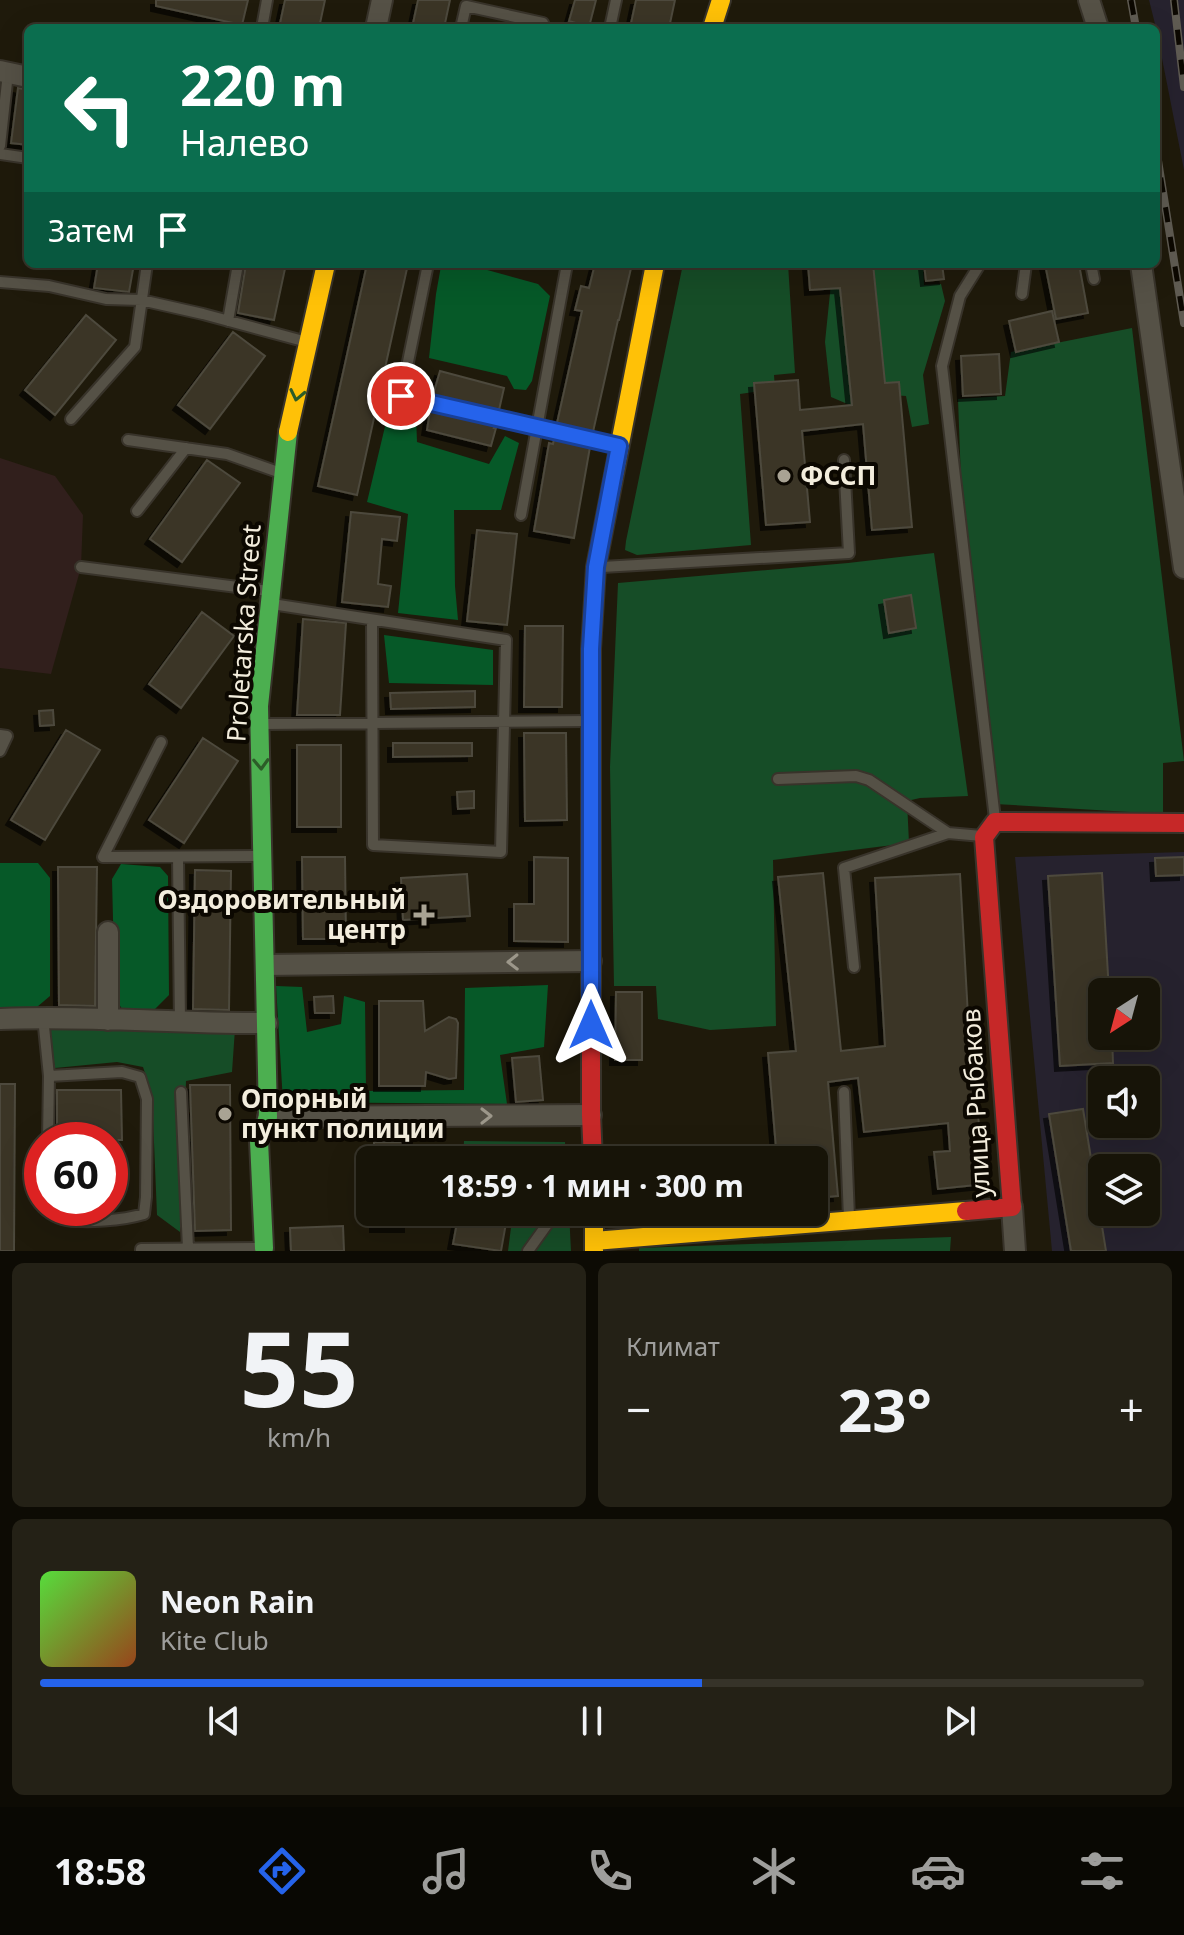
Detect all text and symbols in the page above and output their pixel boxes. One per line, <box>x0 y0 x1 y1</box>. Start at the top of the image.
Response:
text: 220 m <box>180 46 345 122</box>
icon: left <box>48 56 152 160</box>
text: Налево <box>180 118 309 167</box>
icon: arrive <box>151 208 195 252</box>
text: Затем <box>48 210 135 251</box>
pin <box>367 362 435 430</box>
icon: arrive <box>379 374 423 418</box>
one-way arrow <box>289 388 306 401</box>
place label: ФССП <box>800 457 876 493</box>
marker: ФССП <box>775 467 793 485</box>
street label: Proletarska Street <box>217 523 269 743</box>
one-way arrow <box>252 758 269 771</box>
place label: Оздоровительный центр <box>158 881 406 947</box>
marker: Оздоровительный центр <box>413 904 435 926</box>
one-way arrow <box>506 953 519 971</box>
north arrow <box>1088 978 1160 1050</box>
map controls <box>1088 978 1160 1226</box>
position arrow <box>549 983 633 1067</box>
street label: улица Рыбаков <box>952 1008 998 1199</box>
button: sound <box>1088 1066 1160 1138</box>
place label: Опорный пункт полиции <box>241 1080 444 1146</box>
marker: Опорный пункт полиции <box>216 1105 234 1123</box>
one-way arrow <box>480 1107 493 1125</box>
speed limit sign: 60 <box>24 1122 128 1226</box>
button: layers <box>1088 1154 1160 1226</box>
text: 18:59 · 1 мин · 300 m <box>440 1165 744 1206</box>
text: 55 <box>240 1296 358 1437</box>
text: Климат <box>626 1328 720 1364</box>
text: 23° <box>838 1368 932 1450</box>
text: − <box>626 1379 651 1439</box>
text: + <box>1119 1379 1144 1439</box>
text: km/h <box>267 1419 331 1455</box>
text: Neon Rain <box>160 1581 314 1622</box>
text: Kite Club <box>160 1622 269 1658</box>
icon: previous <box>202 1699 246 1743</box>
icon: pause <box>570 1699 614 1743</box>
icon: next <box>938 1699 982 1743</box>
icon: directions <box>254 1843 310 1899</box>
icon: music <box>418 1843 474 1899</box>
icon: phone <box>582 1843 638 1899</box>
icon: climate <box>746 1843 802 1899</box>
icon: car <box>910 1843 966 1899</box>
icon: filters <box>1074 1843 1130 1899</box>
text: 18:58 <box>54 1847 146 1896</box>

